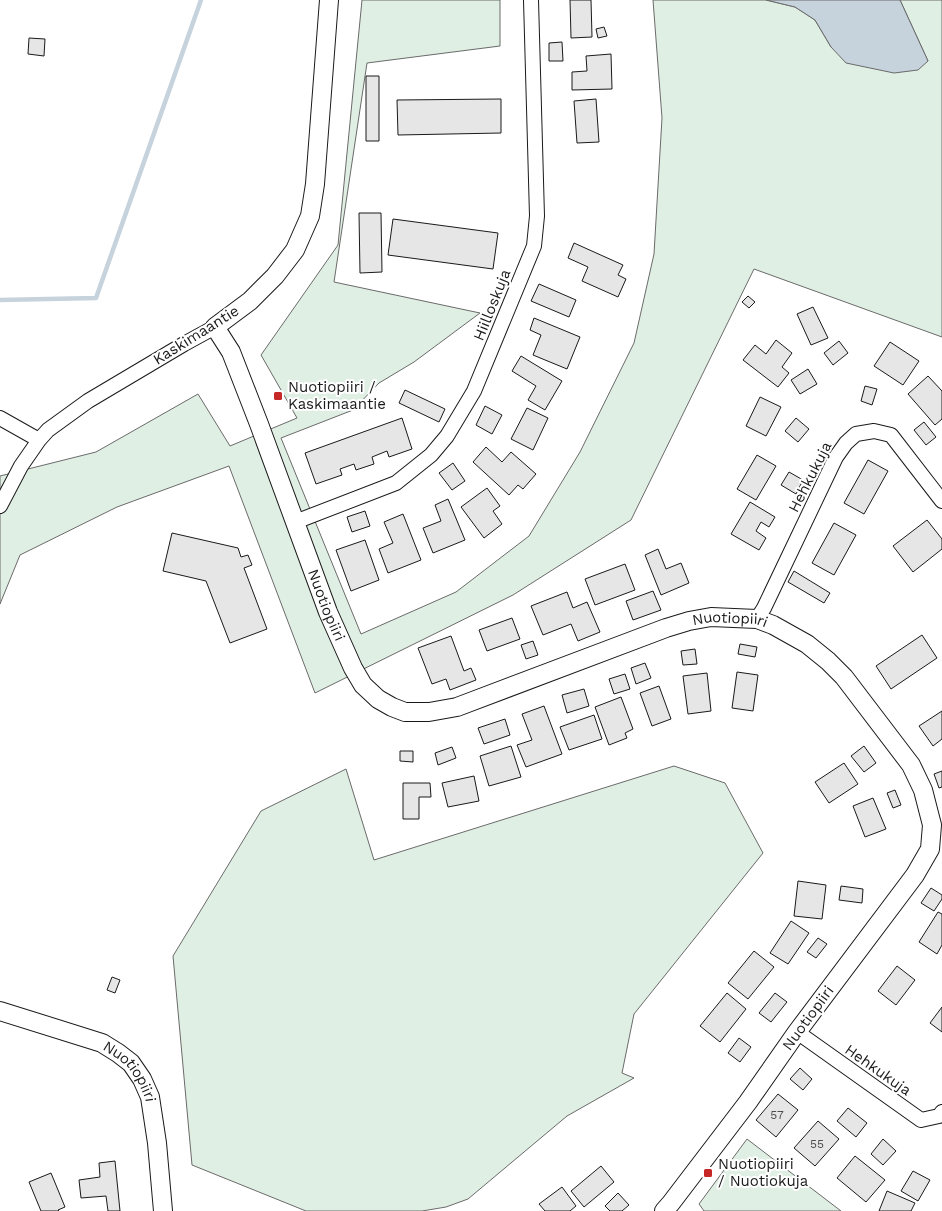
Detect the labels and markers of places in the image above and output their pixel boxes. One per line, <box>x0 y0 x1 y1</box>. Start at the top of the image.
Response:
place label: Nuotiopiiri / Kaskimaantie <box>288 378 386 413</box>
marker: Nuotiopiiri / Kaskimaantie <box>272 390 284 402</box>
place label: Nuotiopiiri / Nuotiokuja <box>718 1155 809 1190</box>
marker: Nuotiopiiri / Nuotiokuja <box>702 1167 714 1179</box>

